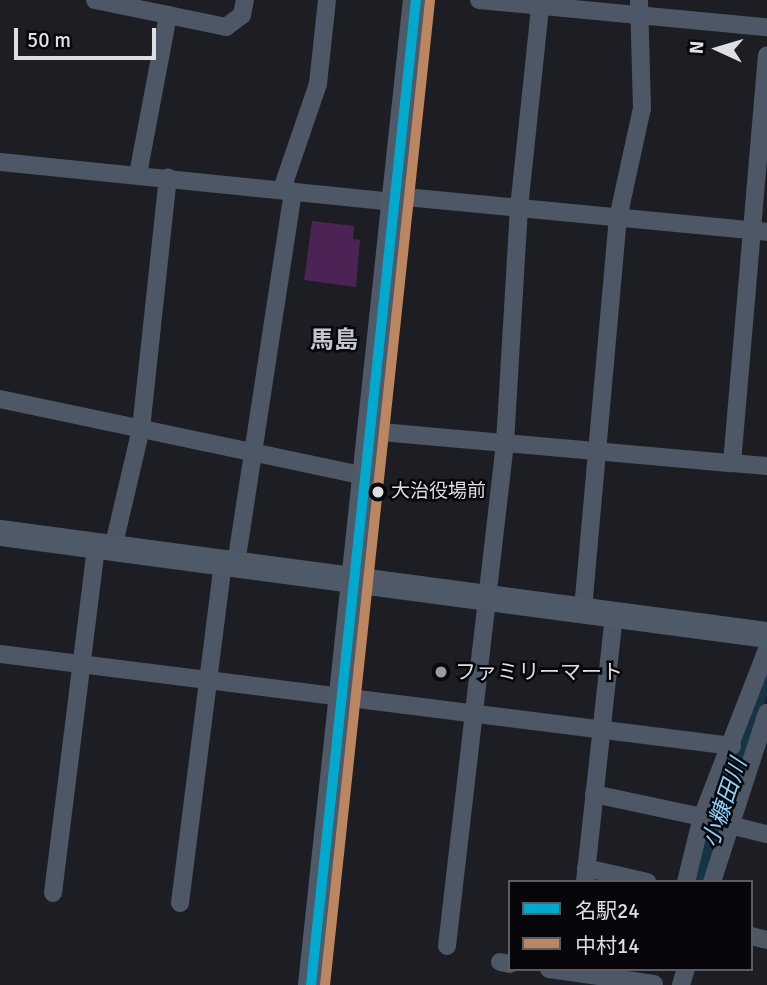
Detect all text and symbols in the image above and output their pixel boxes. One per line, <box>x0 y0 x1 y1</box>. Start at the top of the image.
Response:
scale bar <box>18 14 159 58</box>
north arrow <box>683 14 753 84</box>
text: 50 m <box>27 27 71 53</box>
text: N <box>685 40 709 55</box>
district label: 馬島 <box>310 327 358 355</box>
place label: 大治役場前 <box>391 481 486 503</box>
marker: 大治役場前 <box>371 485 385 499</box>
place label: ファミリーマート <box>455 659 623 685</box>
marker: ファミリーマート <box>433 664 449 680</box>
water label: 小糠田川 <box>697 755 753 851</box>
legend <box>508 880 753 971</box>
text: 名駅24 <box>575 898 640 924</box>
text: 中村14 <box>575 933 640 959</box>

